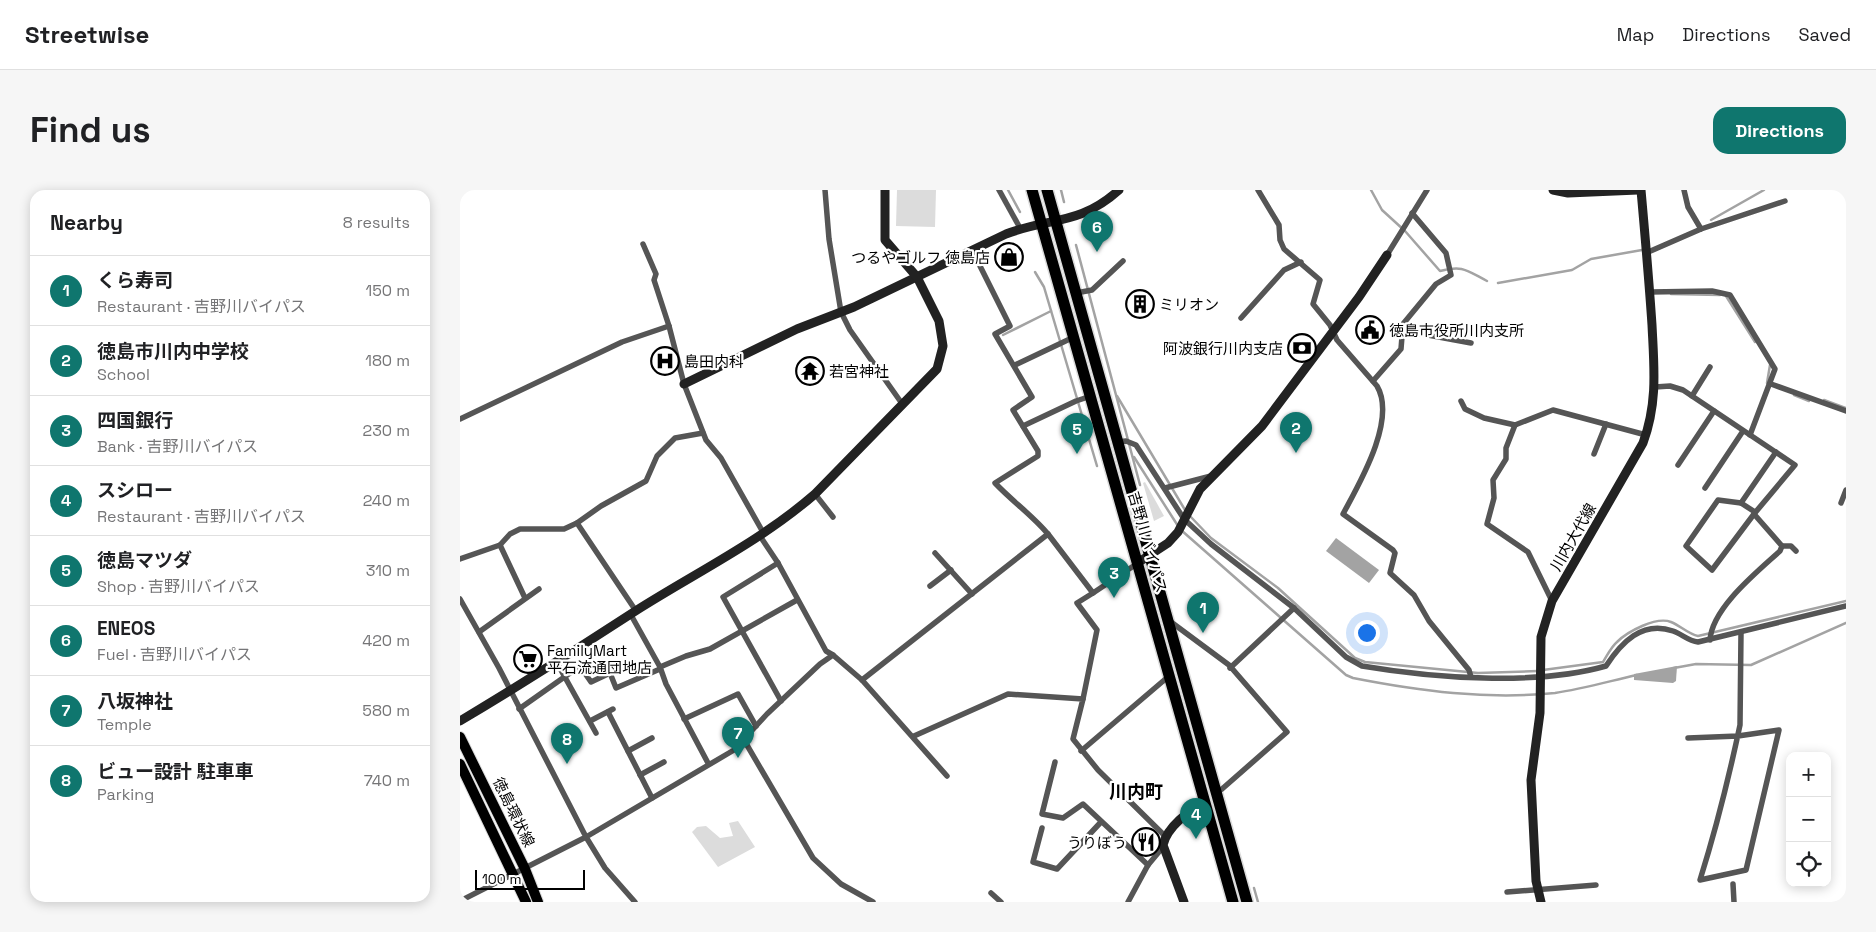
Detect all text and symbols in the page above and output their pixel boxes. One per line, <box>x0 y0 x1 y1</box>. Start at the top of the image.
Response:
text: Streetwise <box>25 19 149 50</box>
text: Map <box>1617 23 1654 46</box>
text: Directions <box>1682 23 1771 46</box>
text: Saved <box>1799 23 1851 46</box>
button: Directions <box>1713 107 1846 154</box>
text: Find us <box>30 108 151 152</box>
text: Nearby <box>50 209 123 236</box>
pin: 6 <box>1081 211 1113 252</box>
text: 8 results <box>343 212 410 233</box>
shop icon: つるやゴルフ 徳島店 <box>994 242 1024 272</box>
place label: つるやゴルフ 徳島店 <box>851 248 990 267</box>
text: くら寿司 <box>97 268 173 293</box>
text: 1 <box>62 280 70 301</box>
text: 150 m <box>366 280 410 301</box>
building icon: ミリオン <box>1125 289 1155 319</box>
place label: ミリオン <box>1159 295 1219 314</box>
text: Restaurant · 吉野川バイパス <box>97 296 306 317</box>
public building icon: 徳島市役所川内支所 <box>1355 315 1385 345</box>
place label: 徳島市役所川内支所 <box>1389 321 1524 340</box>
bank icon: 阿波銀行川内支店 <box>1287 333 1317 363</box>
text: 徳島市川内中学校 <box>97 339 249 364</box>
place label: 阿波銀行川内支店 <box>1163 339 1283 358</box>
hospital icon: 島田内科 <box>650 346 680 376</box>
text: 2 <box>61 350 71 371</box>
text: 180 m <box>365 350 410 371</box>
place label: 島田内科 <box>684 352 744 371</box>
temple icon: 若宮神社 <box>795 356 825 386</box>
place label: 若宮神社 <box>829 362 889 381</box>
text: School <box>97 364 150 385</box>
text: 四国銀行 <box>97 408 173 433</box>
pin: 2 <box>1280 412 1312 453</box>
pin: 5 <box>1061 413 1093 454</box>
text: 3 <box>61 420 71 441</box>
text: 230 m <box>363 420 410 441</box>
text: Bank · 吉野川バイパス <box>97 436 258 457</box>
text: スシロー <box>97 478 173 503</box>
street label: 吉野川バイパス <box>1124 489 1172 595</box>
text: 4 <box>61 490 71 511</box>
text: 240 m <box>363 490 410 511</box>
street label: 川内大代線 <box>1546 500 1600 574</box>
text: Restaurant · 吉野川バイパス <box>97 506 306 527</box>
text: 徳島マツダ <box>97 548 192 573</box>
pin: 3 <box>1098 557 1130 598</box>
text: 5 <box>61 560 71 581</box>
text: 310 m <box>366 560 410 581</box>
text: Shop · 吉野川バイパス <box>97 576 260 597</box>
pin: 1 <box>1187 592 1219 633</box>
text: ENEOS <box>97 616 155 641</box>
your location <box>1354 620 1380 646</box>
text: 6 <box>61 630 71 651</box>
text: 420 m <box>362 630 410 651</box>
place label: FamilyMart 平石流通団地店 <box>547 641 652 677</box>
text: Fuel · 吉野川バイパス <box>97 644 252 665</box>
supermarket icon: FamilyMart 平石流通団地店 <box>513 644 543 674</box>
text: 八坂神社 <box>97 689 173 714</box>
text: 7 <box>62 700 70 721</box>
text: 580 m <box>362 700 410 721</box>
text: Temple <box>97 714 152 735</box>
pin: 7 <box>722 717 754 758</box>
pin: 8 <box>551 723 583 764</box>
map controls <box>1786 752 1831 887</box>
button: + <box>1786 752 1831 797</box>
text: ビュー設計 駐車車 <box>97 759 254 784</box>
text: 8 <box>61 770 71 791</box>
text: 740 m <box>364 770 410 791</box>
street label: 徳島環状線 <box>489 774 539 850</box>
district label: 川内町 <box>1109 780 1163 803</box>
text: Parking <box>97 784 154 805</box>
button: − <box>1786 797 1831 842</box>
pin: 4 <box>1180 798 1212 839</box>
restaurant icon: うりぼう <box>1131 827 1161 857</box>
place label: うりぼう <box>1067 833 1127 852</box>
button: locate <box>1786 842 1831 887</box>
scale bar <box>475 867 585 890</box>
text: 100 m <box>482 870 521 888</box>

